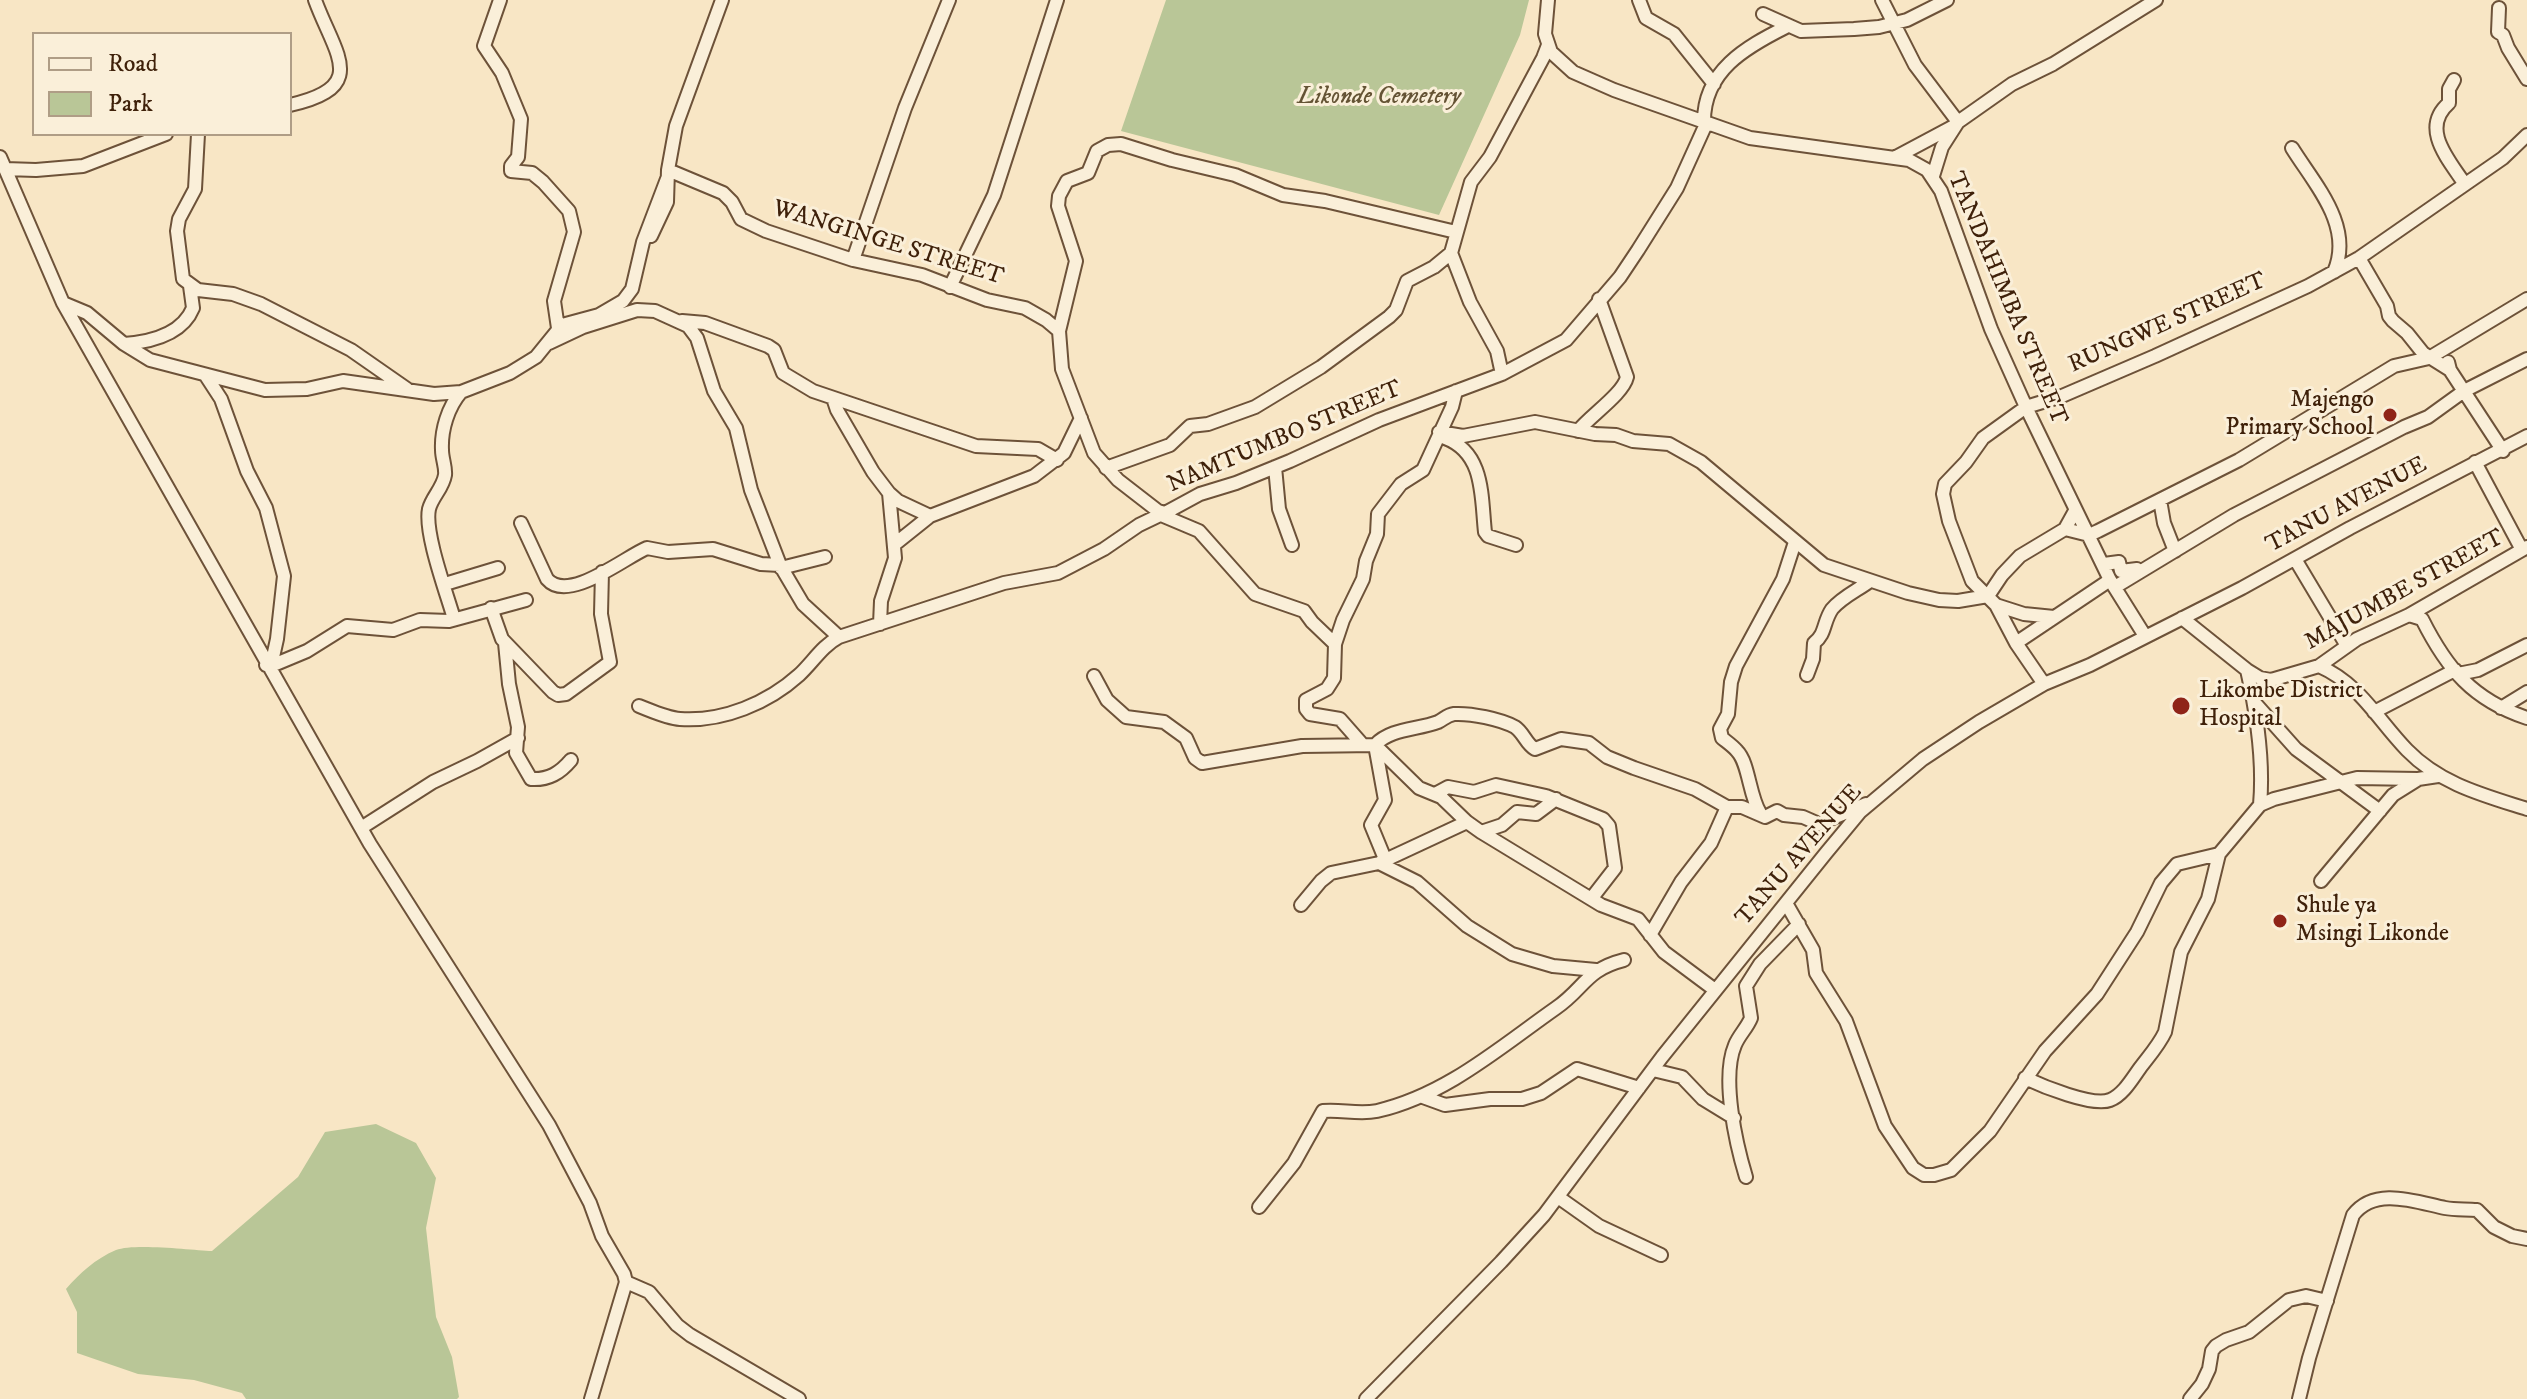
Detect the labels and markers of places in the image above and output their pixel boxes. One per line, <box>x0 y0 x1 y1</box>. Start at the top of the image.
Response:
place label: Majengo Primary School <box>2225 387 2374 443</box>
marker: Majengo Primary School <box>2381 406 2399 424</box>
place label: Likombe District Hospital <box>2199 678 2363 734</box>
marker: Likombe District Hospital <box>2170 695 2192 717</box>
place label: Shule ya Msingi Likonde <box>2296 893 2449 949</box>
marker: Shule ya Msingi Likonde <box>2271 912 2289 930</box>

